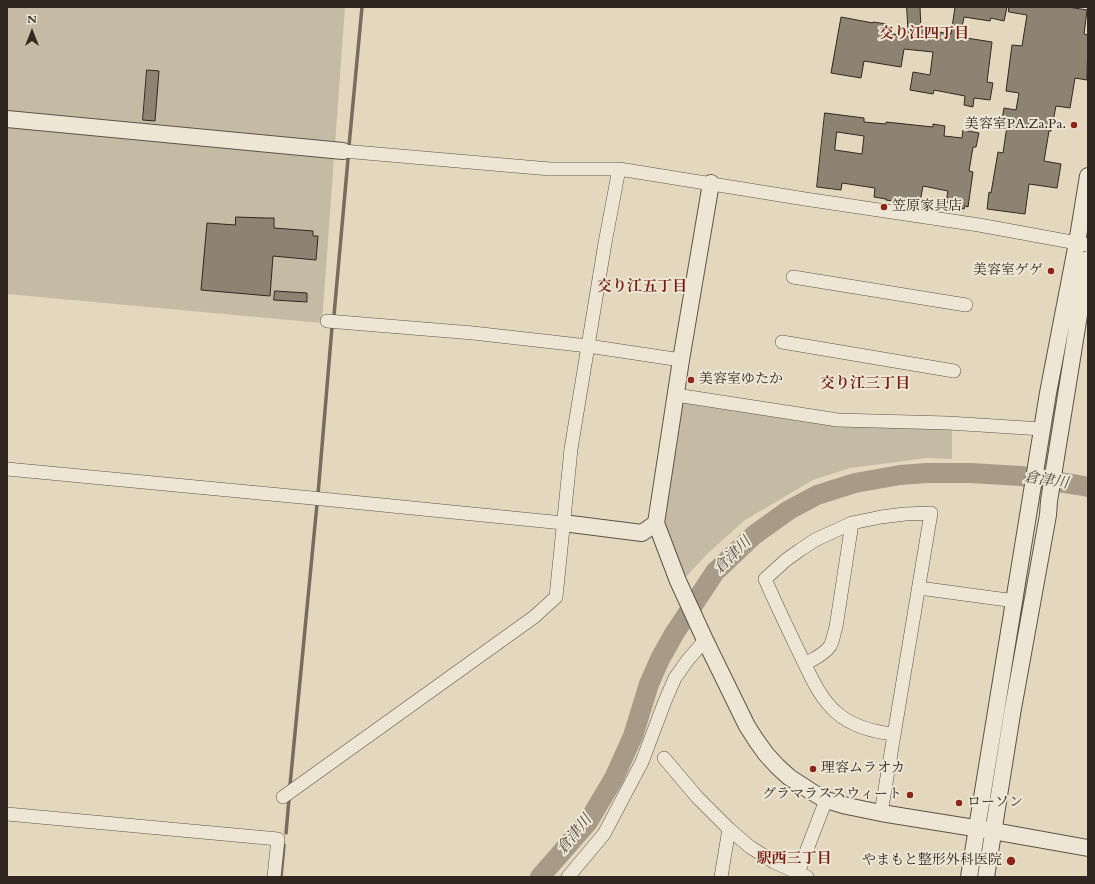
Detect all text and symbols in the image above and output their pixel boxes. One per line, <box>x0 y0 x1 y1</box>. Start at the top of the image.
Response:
north arrow <box>12 12 52 52</box>
text: N <box>27 12 37 27</box>
district label: 交り江四丁目 <box>879 26 969 44</box>
place label: 美容室PA.Za.Pa. <box>965 117 1066 133</box>
marker: 美容室PA.Za.Pa. <box>1069 120 1079 130</box>
place label: 笠原家具店 <box>892 199 962 215</box>
marker: 笠原家具店 <box>879 202 889 212</box>
place label: 美容室ゲゲ <box>973 263 1043 279</box>
marker: 美容室ゲゲ <box>1046 266 1056 276</box>
district label: 交り江五丁目 <box>597 279 687 297</box>
place label: 美容室ゆたか <box>699 372 783 388</box>
marker: 美容室ゆたか <box>686 375 696 385</box>
district label: 交り江三丁目 <box>820 376 910 394</box>
water label: 倉津川 <box>1022 469 1070 493</box>
water label: 倉津川 <box>711 534 755 578</box>
place label: 理容ムラオカ <box>821 761 905 777</box>
marker: 理容ムラオカ <box>808 764 818 774</box>
place label: グラマラススウィート <box>762 787 902 803</box>
marker: グラマラススウィート <box>905 790 915 800</box>
place label: ローソン <box>967 795 1023 811</box>
marker: ローソン <box>954 798 964 808</box>
water label: 倉津川 <box>554 812 596 858</box>
district label: 駅西三丁目 <box>757 851 831 869</box>
place label: やまもと整形外科医院 <box>862 853 1002 869</box>
marker: やまもと整形外科医院 <box>1005 855 1017 867</box>

